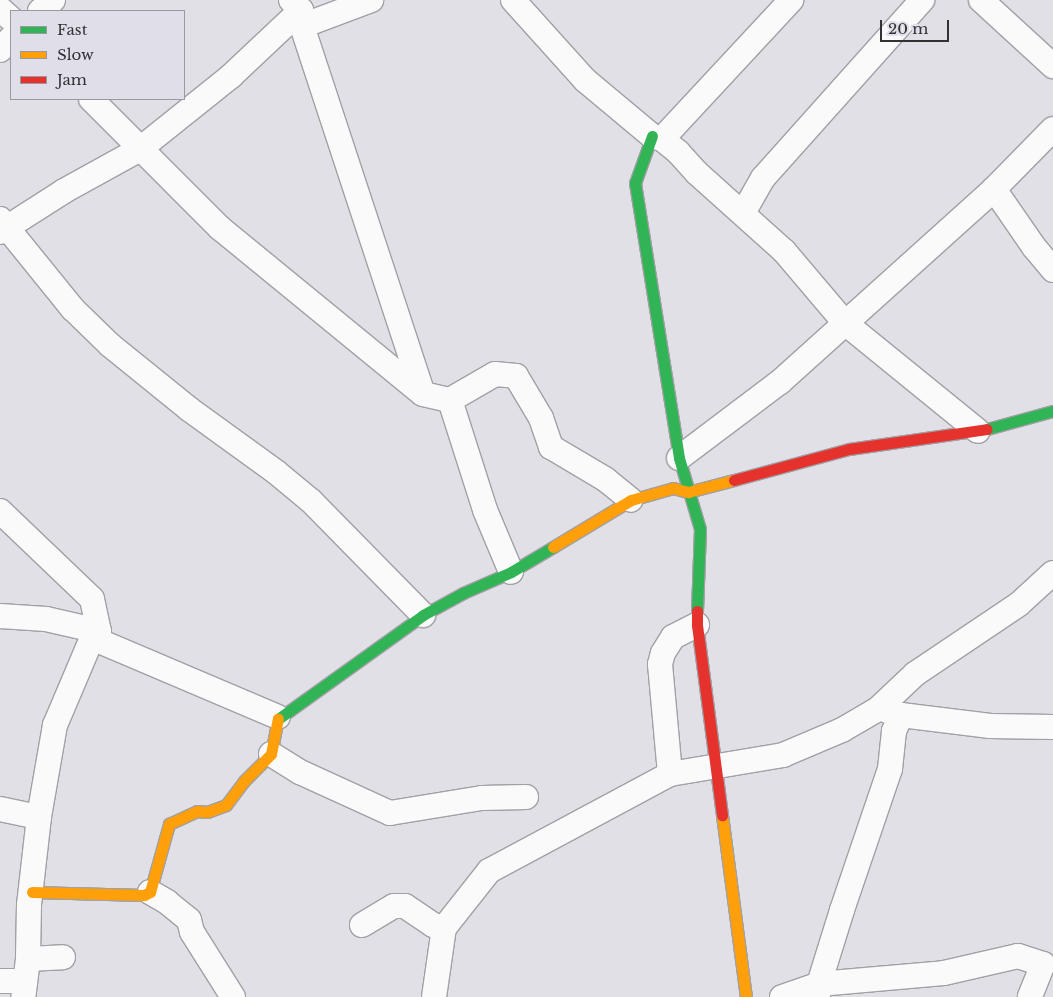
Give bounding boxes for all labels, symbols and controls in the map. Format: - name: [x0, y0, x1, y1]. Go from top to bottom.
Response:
- legend: [10, 10, 185, 100]
- scale bar: [883, 10, 952, 42]
- text: 20 m: [888, 19, 928, 38]
- text: Fast: [57, 20, 87, 39]
- text: Slow: [57, 45, 94, 64]
- text: Jam: [57, 70, 87, 89]

